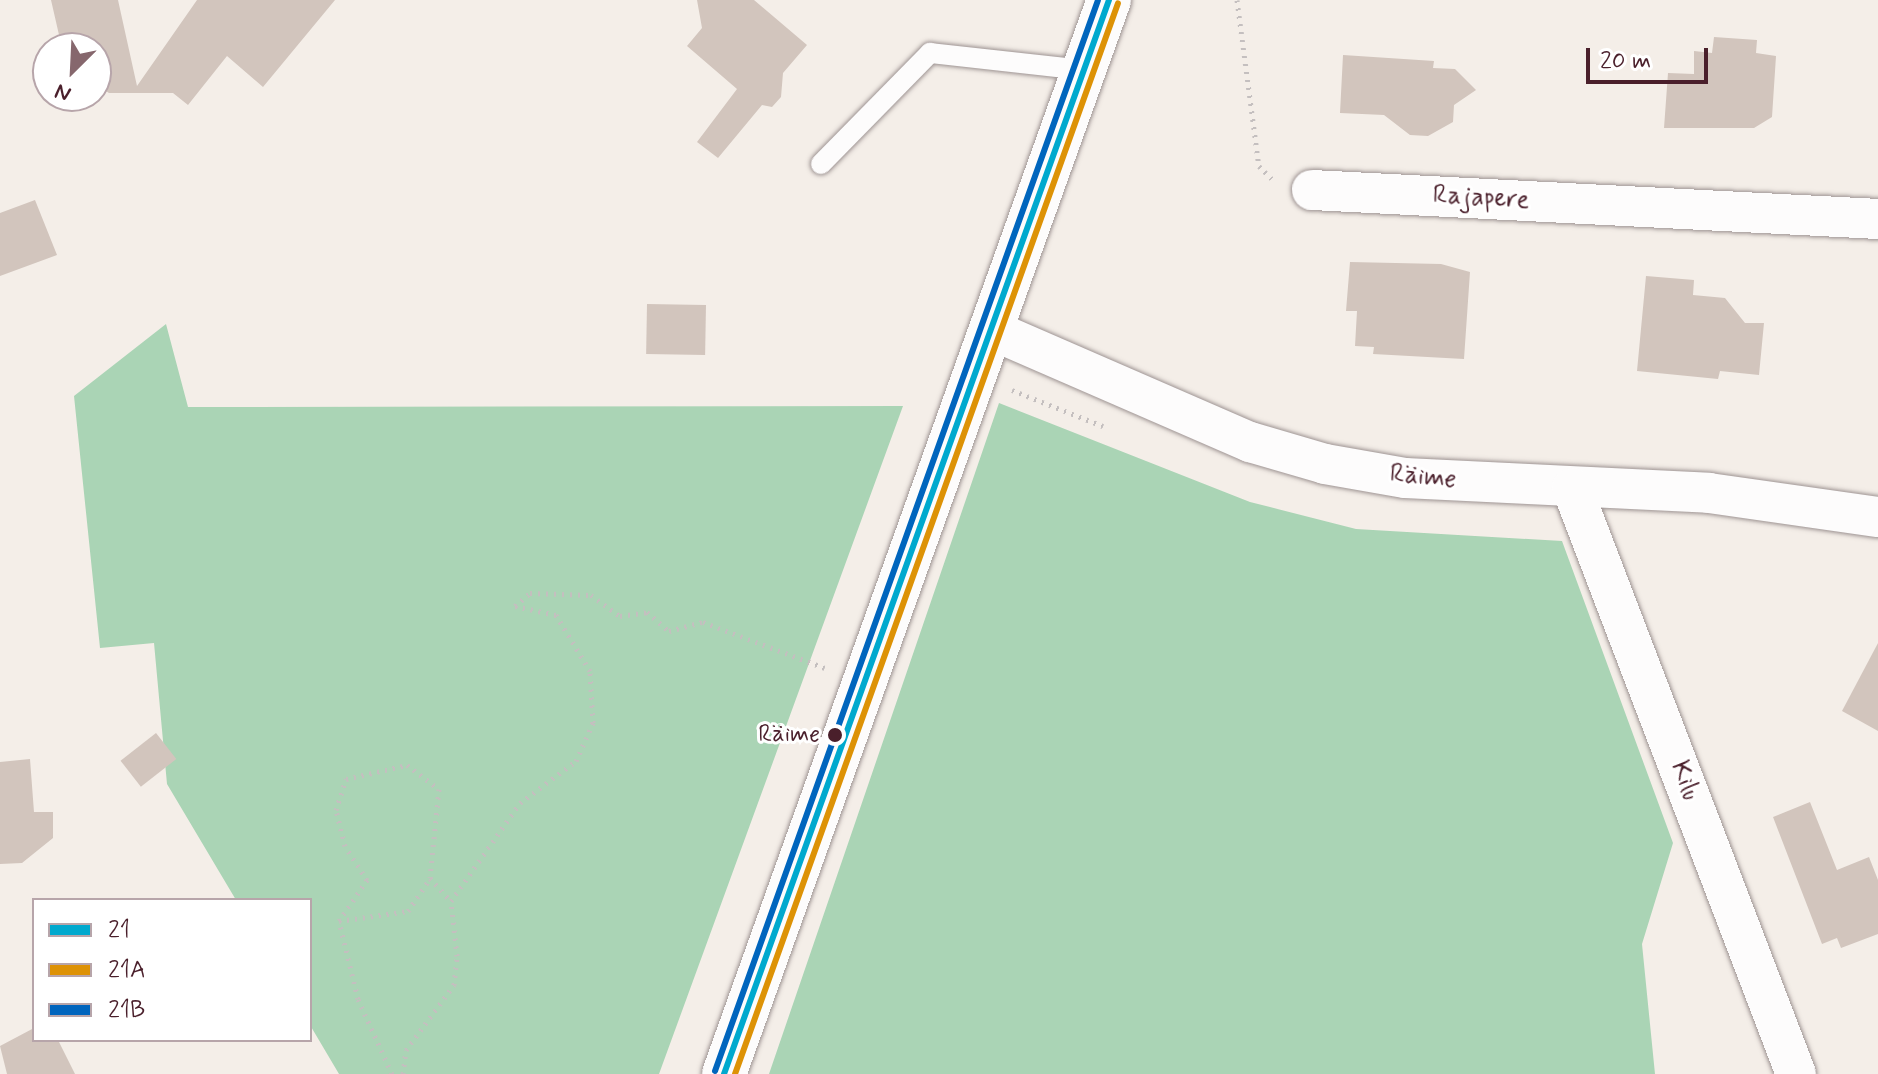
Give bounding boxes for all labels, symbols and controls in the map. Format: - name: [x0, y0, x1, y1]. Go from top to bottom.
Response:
- north arrow: [32, 32, 112, 112]
- scale bar: [1590, 32, 1712, 82]
- text: 20 m: [1600, 46, 1651, 77]
- text: N: [51, 76, 75, 108]
- street label: Rajapere: [1432, 181, 1530, 217]
- street label: Räime: [1388, 460, 1458, 496]
- place label: Räime: [758, 721, 820, 749]
- marker: Räime: [827, 727, 843, 743]
- street label: Kilu: [1662, 757, 1706, 805]
- legend: [32, 898, 312, 1042]
- text: 21: [108, 915, 130, 946]
- text: 21A: [108, 955, 146, 986]
- text: 21B: [108, 995, 145, 1026]

